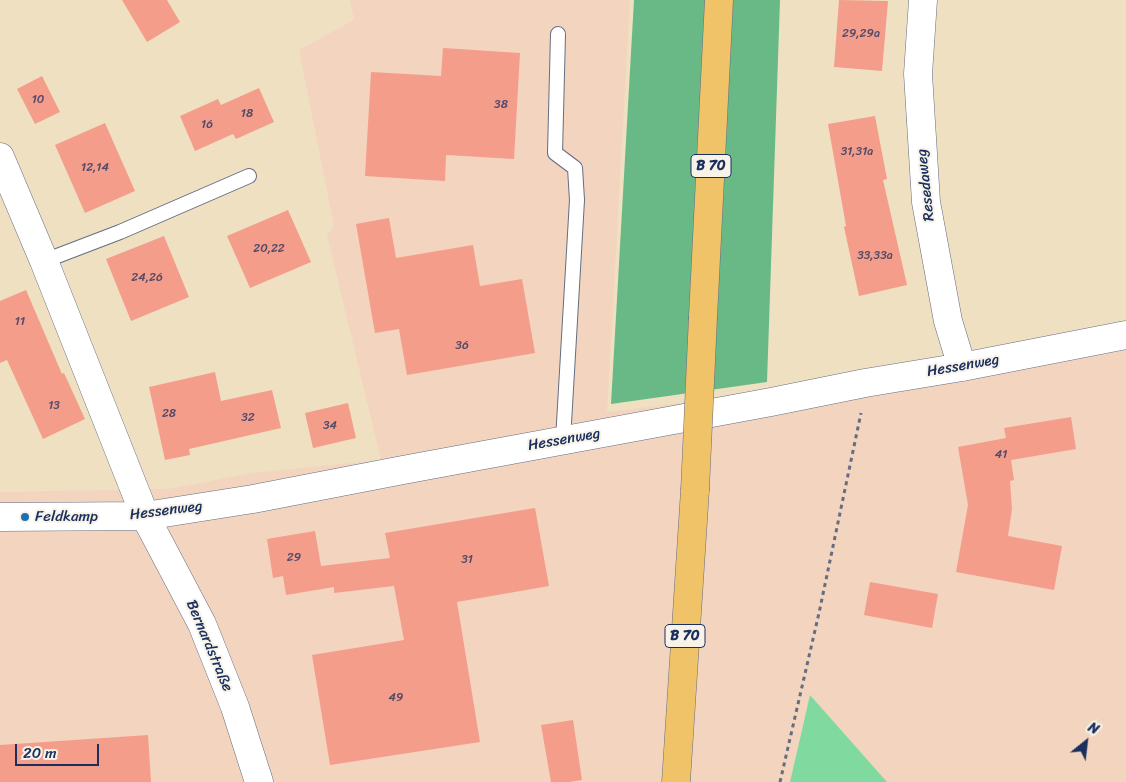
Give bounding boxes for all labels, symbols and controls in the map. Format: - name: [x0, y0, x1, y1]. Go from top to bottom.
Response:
- house number: 29,29a: [842, 27, 880, 41]
- house number: 10: [32, 93, 44, 107]
- house number: 38: [494, 98, 508, 112]
- house number: 18: [241, 107, 253, 121]
- house number: 16: [201, 118, 213, 132]
- house number: 31,31a: [841, 145, 873, 159]
- street label: Resedaweg: [913, 148, 939, 222]
- road number: B 70: [691, 154, 731, 178]
- house number: 12,14: [81, 161, 109, 175]
- house number: 20,22: [253, 242, 285, 256]
- house number: 33,33a: [857, 249, 893, 263]
- house number: 24,26: [131, 271, 163, 285]
- house number: 11: [15, 315, 25, 329]
- house number: 36: [455, 339, 469, 353]
- street label: Hessenweg: [925, 351, 1001, 381]
- house number: 13: [48, 399, 60, 413]
- house number: 28: [162, 407, 176, 421]
- house number: 32: [241, 411, 255, 425]
- house number: 34: [323, 419, 337, 433]
- street label: Hessenweg: [526, 425, 602, 455]
- house number: 41: [995, 448, 1007, 462]
- street label: Hessenweg: [129, 498, 203, 524]
- place label: Feldkamp: [35, 508, 98, 526]
- marker: Feldkamp: [19, 511, 31, 523]
- house number: 29: [287, 551, 301, 565]
- house number: 31: [461, 553, 473, 567]
- street label: Bernardstraße: [182, 598, 236, 694]
- road number: B 70: [665, 624, 705, 648]
- house number: 49: [389, 691, 403, 705]
- text: N: [1083, 715, 1104, 742]
- north arrow: [1061, 717, 1111, 767]
- scale bar: [18, 734, 101, 766]
- text: 20 m: [23, 740, 57, 766]

